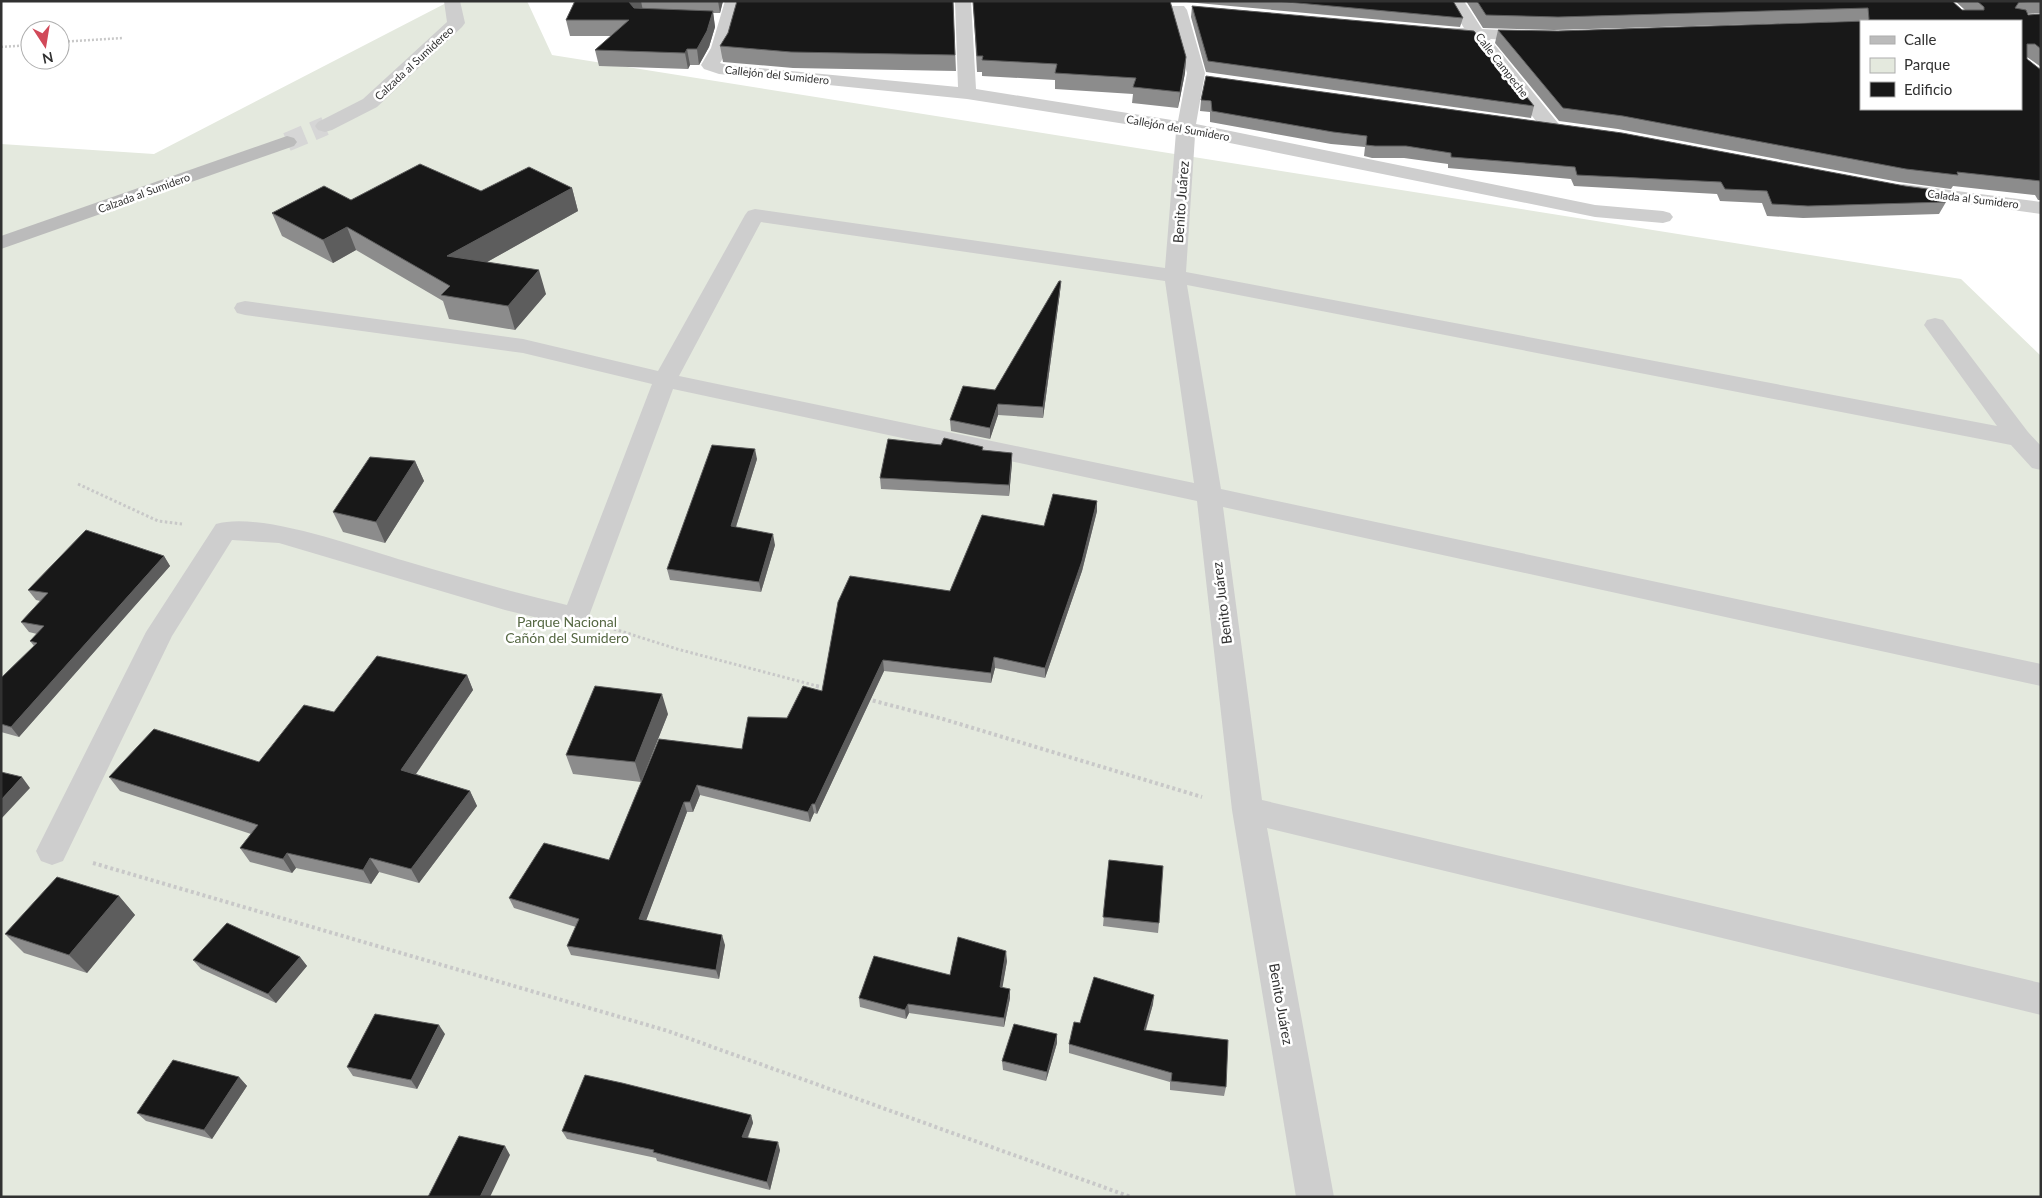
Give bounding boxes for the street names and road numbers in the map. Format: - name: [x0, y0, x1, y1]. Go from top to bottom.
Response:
- street label: Calzada al Sumidereo: [372, 23, 456, 102]
- street label: Calle Campeche: [1473, 30, 1532, 99]
- street label: Callejón del Sumidero: [724, 63, 830, 86]
- street label: Callejón del Sumidero: [1125, 112, 1231, 143]
- street label: Benito Juárez: [1169, 160, 1192, 244]
- street label: Calzada al Sumidero: [96, 170, 192, 215]
- street label: Calada al Sumidero: [1927, 186, 2019, 211]
- street label: Benito Juárez: [1208, 561, 1235, 645]
- street label: Benito Juárez: [1266, 962, 1297, 1046]

